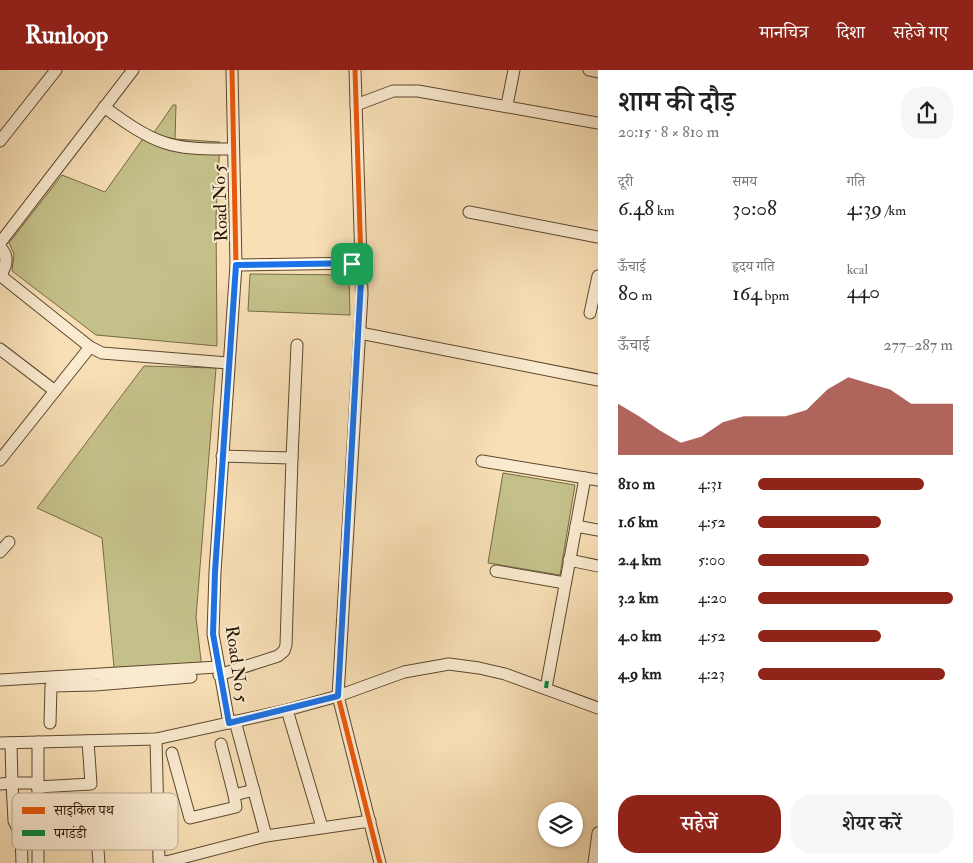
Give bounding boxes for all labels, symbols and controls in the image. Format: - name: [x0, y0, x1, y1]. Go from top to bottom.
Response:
- text: Runloop: [25, 20, 108, 51]
- text: मानचित्र: [760, 21, 808, 44]
- text: दिशा: [836, 21, 865, 44]
- text: सहेजे गए: [893, 21, 948, 44]
- text: शाम की दौड़: [618, 85, 735, 120]
- button: share: [901, 87, 953, 139]
- text: 20:15 · 8 × 810 m: [618, 122, 719, 142]
- street label: Road No 5: [208, 164, 233, 242]
- text: दूरी: [618, 173, 633, 190]
- text: समय: [732, 173, 757, 190]
- text: गति: [847, 173, 865, 190]
- text: 6.48: [618, 195, 654, 222]
- text: 30:08: [732, 195, 777, 222]
- text: 4:39: [847, 195, 882, 222]
- text: km: [654, 202, 675, 219]
- text: /km: [882, 202, 906, 219]
- pin: [331, 243, 373, 285]
- icon: arrive: [338, 250, 366, 278]
- text: ऊँचाई: [618, 258, 646, 275]
- text: हृदय गति: [732, 258, 775, 275]
- text: kcal: [847, 261, 868, 278]
- text: 440: [847, 278, 880, 305]
- text: 80: [618, 280, 639, 307]
- text: 164: [732, 280, 762, 307]
- text: m: [639, 287, 652, 304]
- text: bpm: [762, 287, 789, 304]
- text: ऊँचाई: [618, 335, 650, 355]
- text: 277–287 m: [883, 335, 953, 355]
- text: 810 m: [618, 474, 655, 494]
- text: 4:31: [698, 474, 722, 494]
- text: 1.6 km: [618, 512, 658, 532]
- text: 4:52: [698, 512, 726, 532]
- text: 2.4 km: [618, 550, 661, 570]
- text: 5:00: [698, 550, 725, 570]
- text: 3.2 km: [618, 588, 659, 608]
- text: 4:20: [698, 588, 727, 608]
- street label: Road No 5: [220, 624, 253, 704]
- text: 4.0 km: [618, 626, 662, 646]
- text: 4:52: [698, 626, 726, 646]
- text: 4.9 km: [618, 664, 662, 684]
- text: 4:23: [698, 664, 725, 684]
- legend: [12, 793, 178, 850]
- button: सहेजें: [618, 795, 781, 853]
- button: शेयर करें: [791, 795, 953, 853]
- text: साइकिल पथ: [53, 802, 115, 819]
- map controls: [538, 802, 583, 847]
- button: layers: [538, 802, 583, 847]
- text: पगडंडी: [53, 825, 87, 842]

